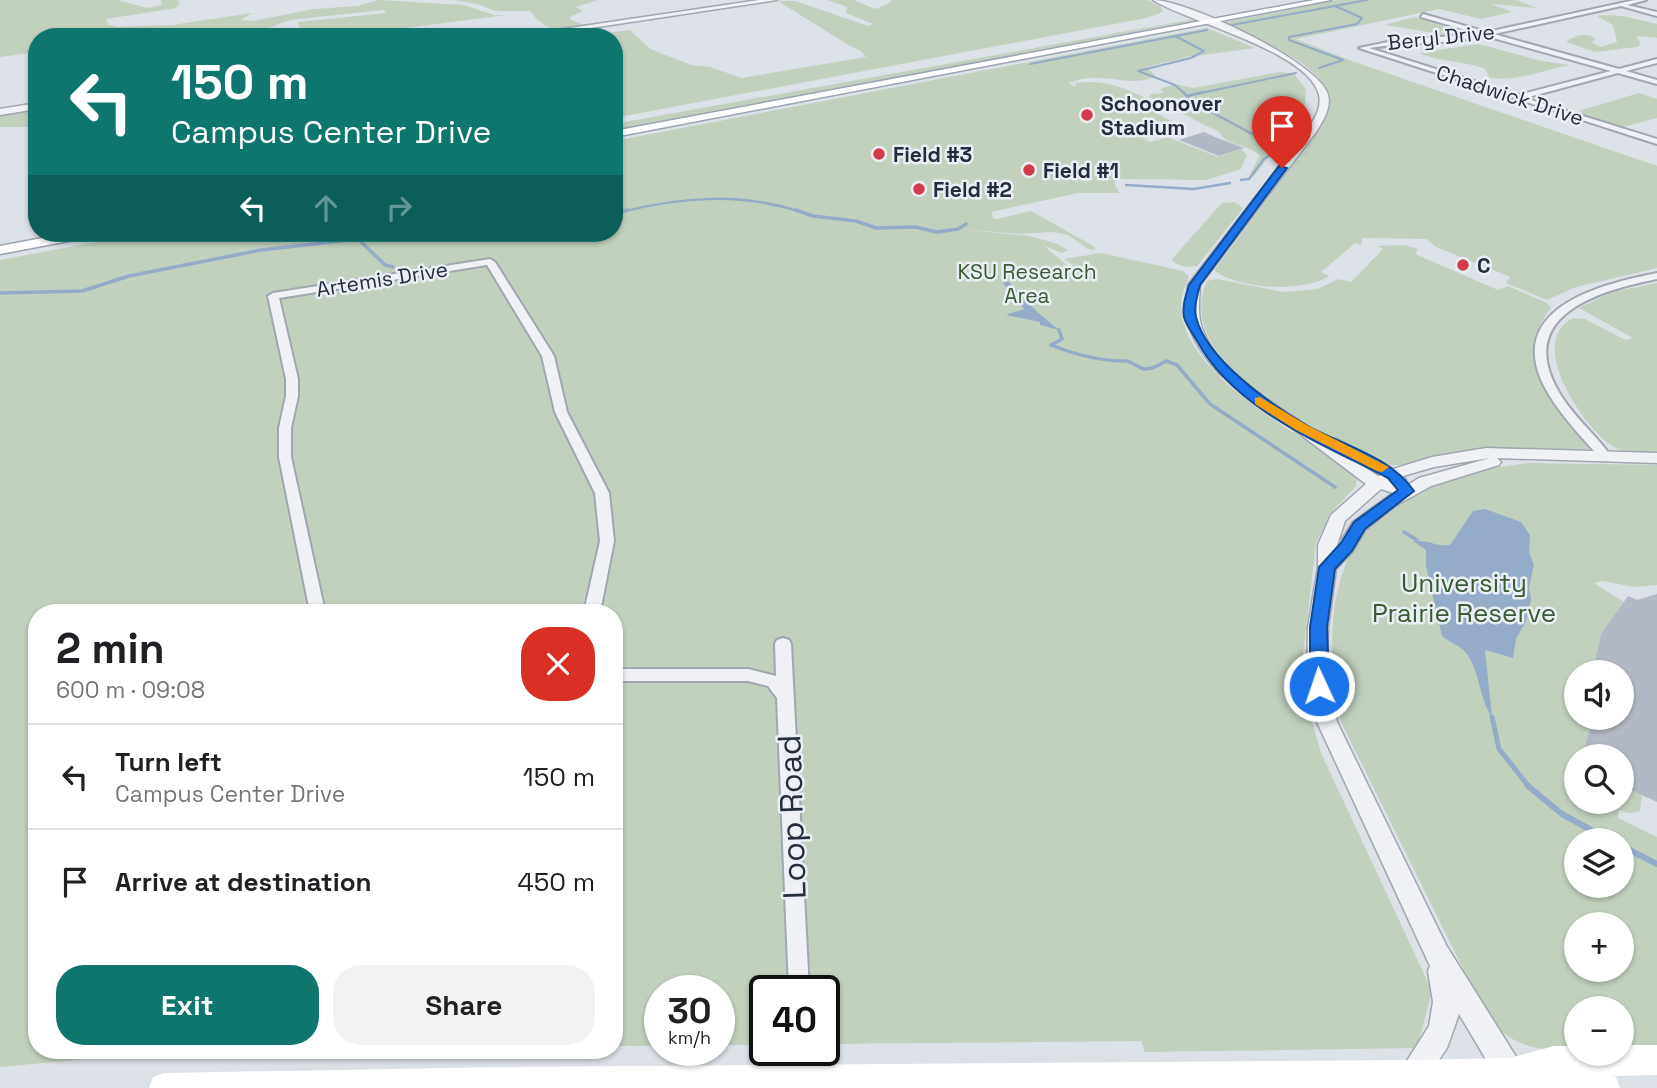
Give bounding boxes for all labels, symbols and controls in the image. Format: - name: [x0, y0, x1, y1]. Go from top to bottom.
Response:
- street label: Beryl Drive: [1386, 18, 1496, 56]
- text: 150 m: [171, 51, 309, 113]
- icon: left: [56, 56, 147, 147]
- street label: Chadwick Drive: [1433, 58, 1587, 132]
- place label: Schoonover Stadium: [1101, 90, 1222, 141]
- pin: [1252, 96, 1312, 168]
- marker: Schoonover Stadium: [1079, 107, 1095, 123]
- icon: arrive: [1263, 107, 1301, 145]
- text: Campus Center Drive: [171, 112, 491, 152]
- place label: Field #3: [893, 141, 972, 168]
- marker: Field #3: [871, 146, 887, 162]
- place label: Field #1: [1043, 157, 1119, 184]
- marker: Field #1: [1021, 162, 1037, 178]
- place label: Field #2: [933, 176, 1012, 203]
- marker: Field #2: [911, 181, 927, 197]
- icon: left: [234, 189, 272, 227]
- icon: ahead: [307, 189, 345, 227]
- icon: right: [380, 189, 418, 227]
- place label: C: [1477, 252, 1491, 279]
- street label: Artemis Drive: [314, 255, 450, 303]
- marker: C: [1455, 257, 1471, 273]
- park label: KSU Research Area: [957, 258, 1097, 309]
- park label: University Prairie Reserve: [1372, 566, 1556, 630]
- text: 2 min: [56, 622, 165, 675]
- button: close: [521, 627, 595, 701]
- position arrow: [1282, 649, 1356, 723]
- map controls: [1564, 660, 1634, 1066]
- button: sound: [1564, 660, 1634, 730]
- text: 600 m · 09:08: [56, 675, 205, 705]
- street label: Loop Road: [769, 734, 815, 900]
- button: search: [1564, 744, 1634, 814]
- text: Turn left: [115, 745, 222, 779]
- icon: left: [56, 758, 94, 796]
- text: 150 m: [523, 760, 595, 794]
- text: Campus Center Drive: [115, 779, 345, 809]
- button: layers: [1564, 828, 1634, 898]
- icon: arrive: [56, 863, 94, 901]
- text: Arrive at destination: [115, 865, 372, 899]
- text: 450 m: [517, 865, 595, 899]
- button: +: [1564, 912, 1634, 982]
- button: Exit: [56, 965, 319, 1045]
- button: Share: [333, 965, 595, 1045]
- speed limit sign: 40: [749, 975, 840, 1066]
- text: 30: [668, 989, 711, 1033]
- button: −: [1564, 996, 1634, 1066]
- text: km/h: [668, 1026, 711, 1049]

